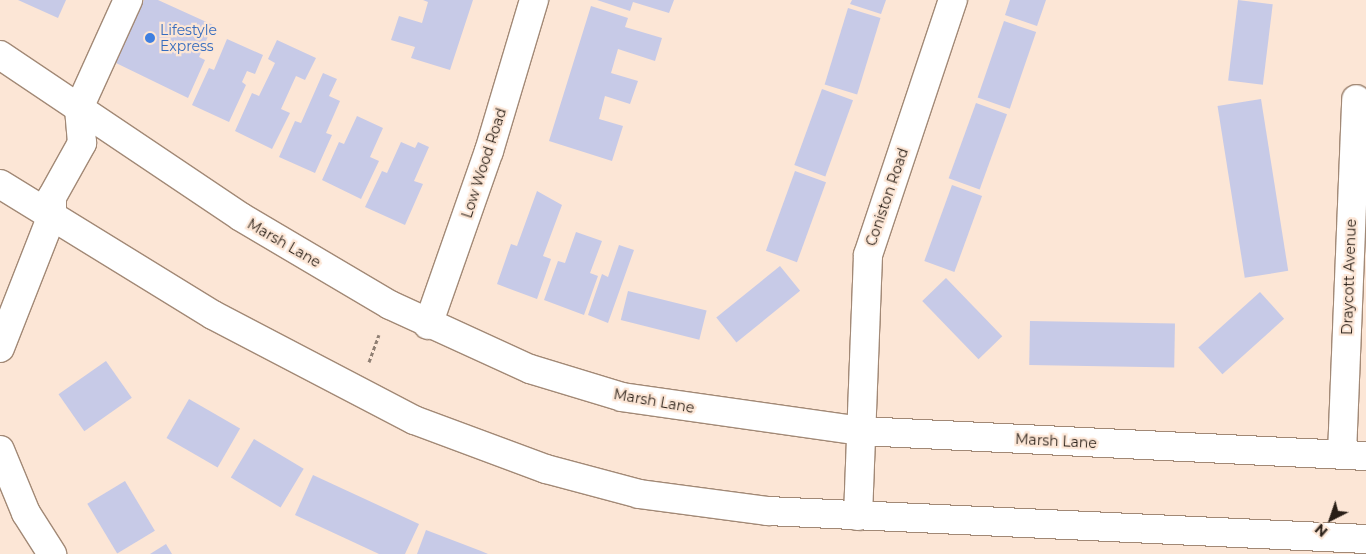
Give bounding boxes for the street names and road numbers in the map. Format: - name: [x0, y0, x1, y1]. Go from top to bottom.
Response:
- street label: Low Wood Road: [458, 106, 510, 220]
- street label: Coniston Road: [862, 146, 912, 248]
- street label: Marsh Lane: [244, 215, 324, 271]
- street label: Draycott Avenue: [1339, 219, 1359, 335]
- street label: Marsh Lane: [612, 386, 696, 416]
- street label: Marsh Lane: [1015, 430, 1097, 452]

